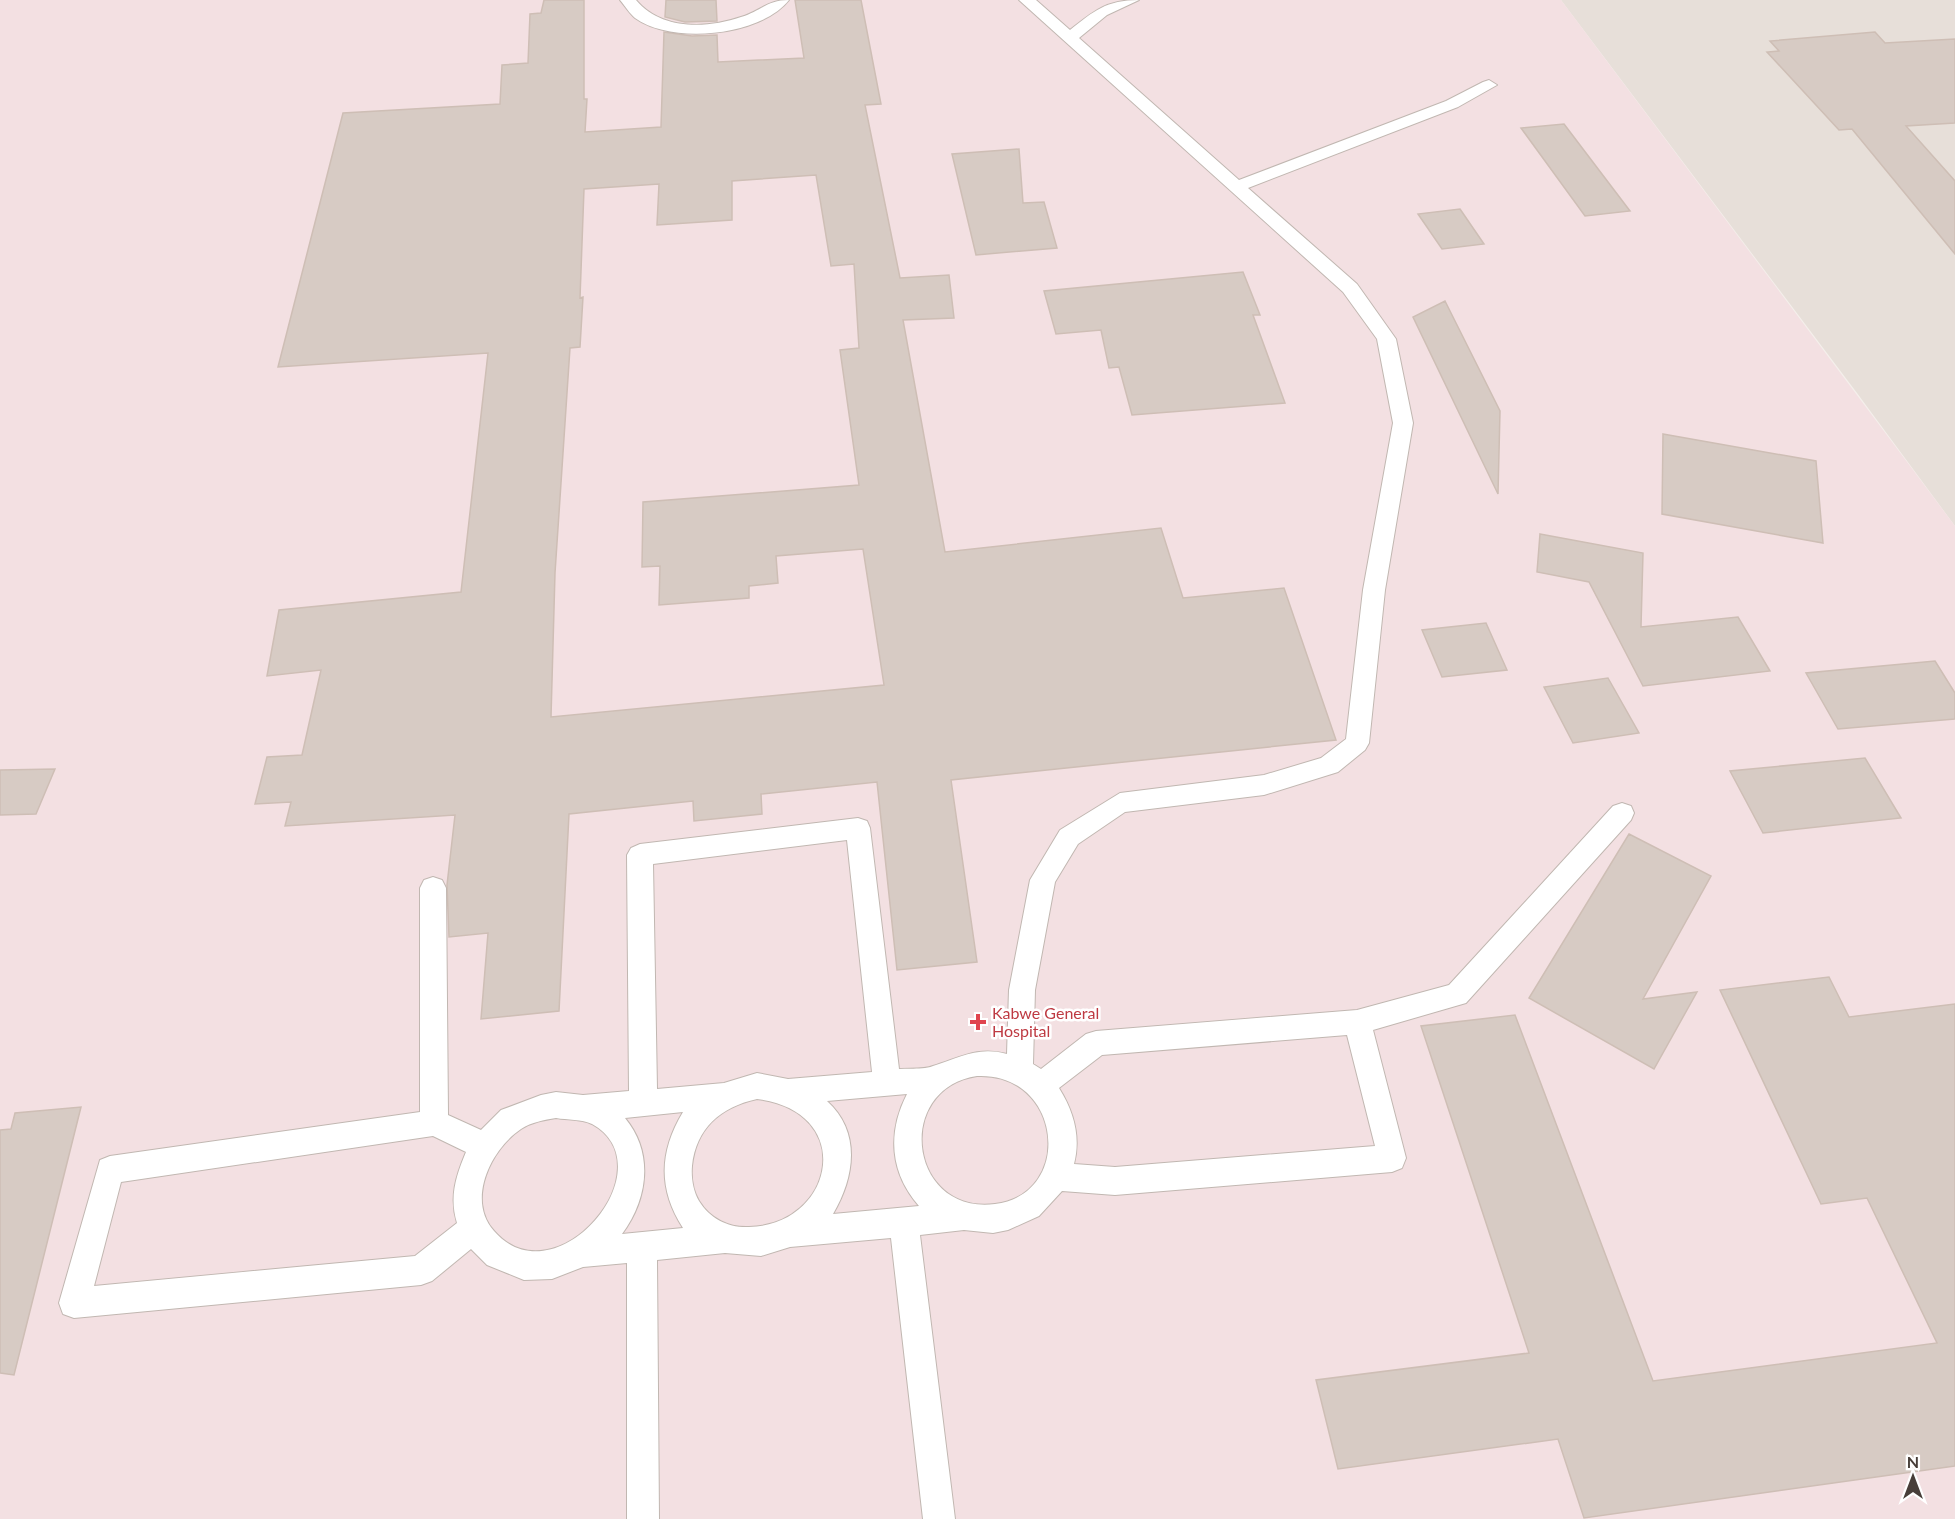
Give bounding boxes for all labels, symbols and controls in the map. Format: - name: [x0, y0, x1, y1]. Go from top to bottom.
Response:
- place label: Kabwe General Hospital: [992, 1003, 1099, 1040]
- marker: Kabwe General Hospital: [969, 1013, 987, 1031]
- north arrow: [1883, 1447, 1943, 1507]
- text: N: [1907, 1452, 1919, 1471]

